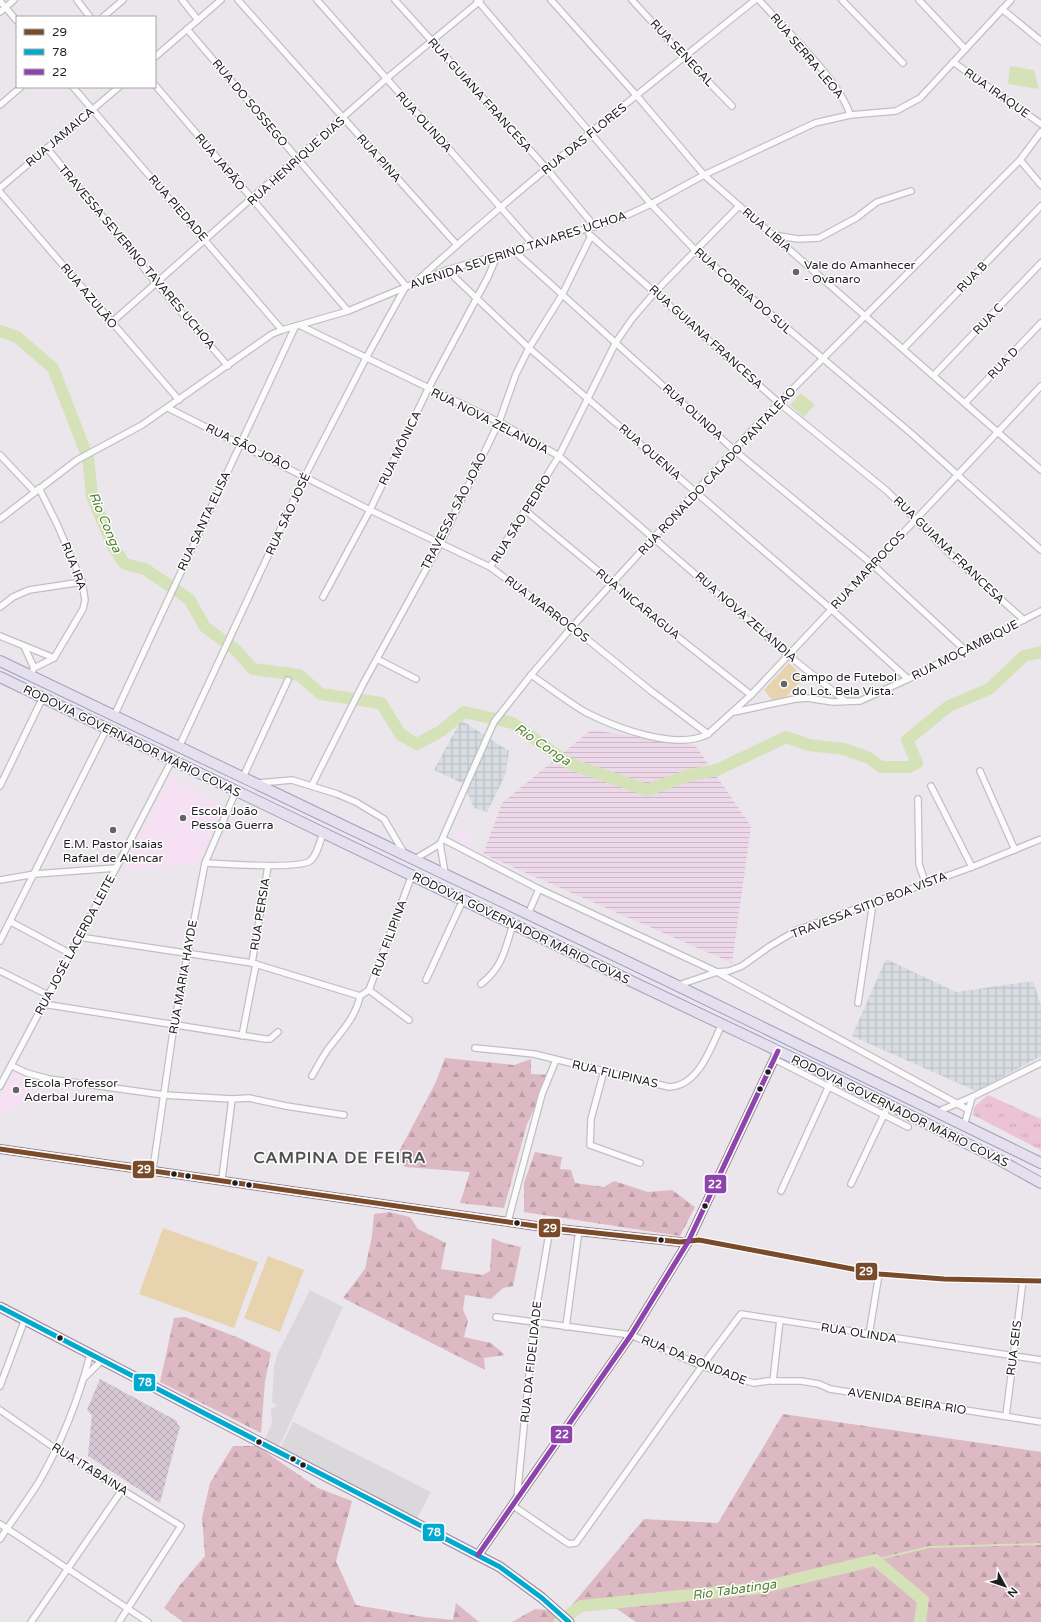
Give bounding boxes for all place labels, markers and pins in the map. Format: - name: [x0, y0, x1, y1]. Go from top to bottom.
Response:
- place label: Vale do Amanhecer - Ovanaro: [804, 258, 915, 286]
- marker: Vale do Amanhecer - Ovanaro: [791, 267, 801, 277]
- place label: Campo de Futebol do Lot. Bela Vista.: [792, 670, 897, 698]
- marker: Campo de Futebol do Lot. Bela Vista.: [779, 679, 789, 689]
- place label: Escola João Pessoa Guerra: [191, 804, 274, 832]
- marker: Escola João Pessoa Guerra: [178, 813, 188, 823]
- marker: E.M. Pastor Isaias Rafael de Alencar: [108, 825, 118, 835]
- place label: E.M. Pastor Isaias Rafael de Alencar: [63, 837, 164, 865]
- unlabelled marker: [763, 1067, 773, 1077]
- place label: Escola Professor Aderbal Jurema: [24, 1076, 118, 1104]
- unlabelled marker: [755, 1084, 765, 1094]
- marker: Escola Professor Aderbal Jurema: [11, 1085, 21, 1095]
- unlabelled marker: [169, 1169, 179, 1179]
- unlabelled marker: [183, 1171, 193, 1181]
- unlabelled marker: [230, 1178, 240, 1188]
- unlabelled marker: [244, 1180, 254, 1190]
- unlabelled marker: [700, 1201, 710, 1211]
- unlabelled marker: [512, 1218, 522, 1228]
- unlabelled marker: [656, 1235, 666, 1245]
- unlabelled marker: [55, 1333, 65, 1343]
- unlabelled marker: [254, 1437, 264, 1447]
- unlabelled marker: [288, 1454, 298, 1464]
- unlabelled marker: [298, 1460, 308, 1470]

